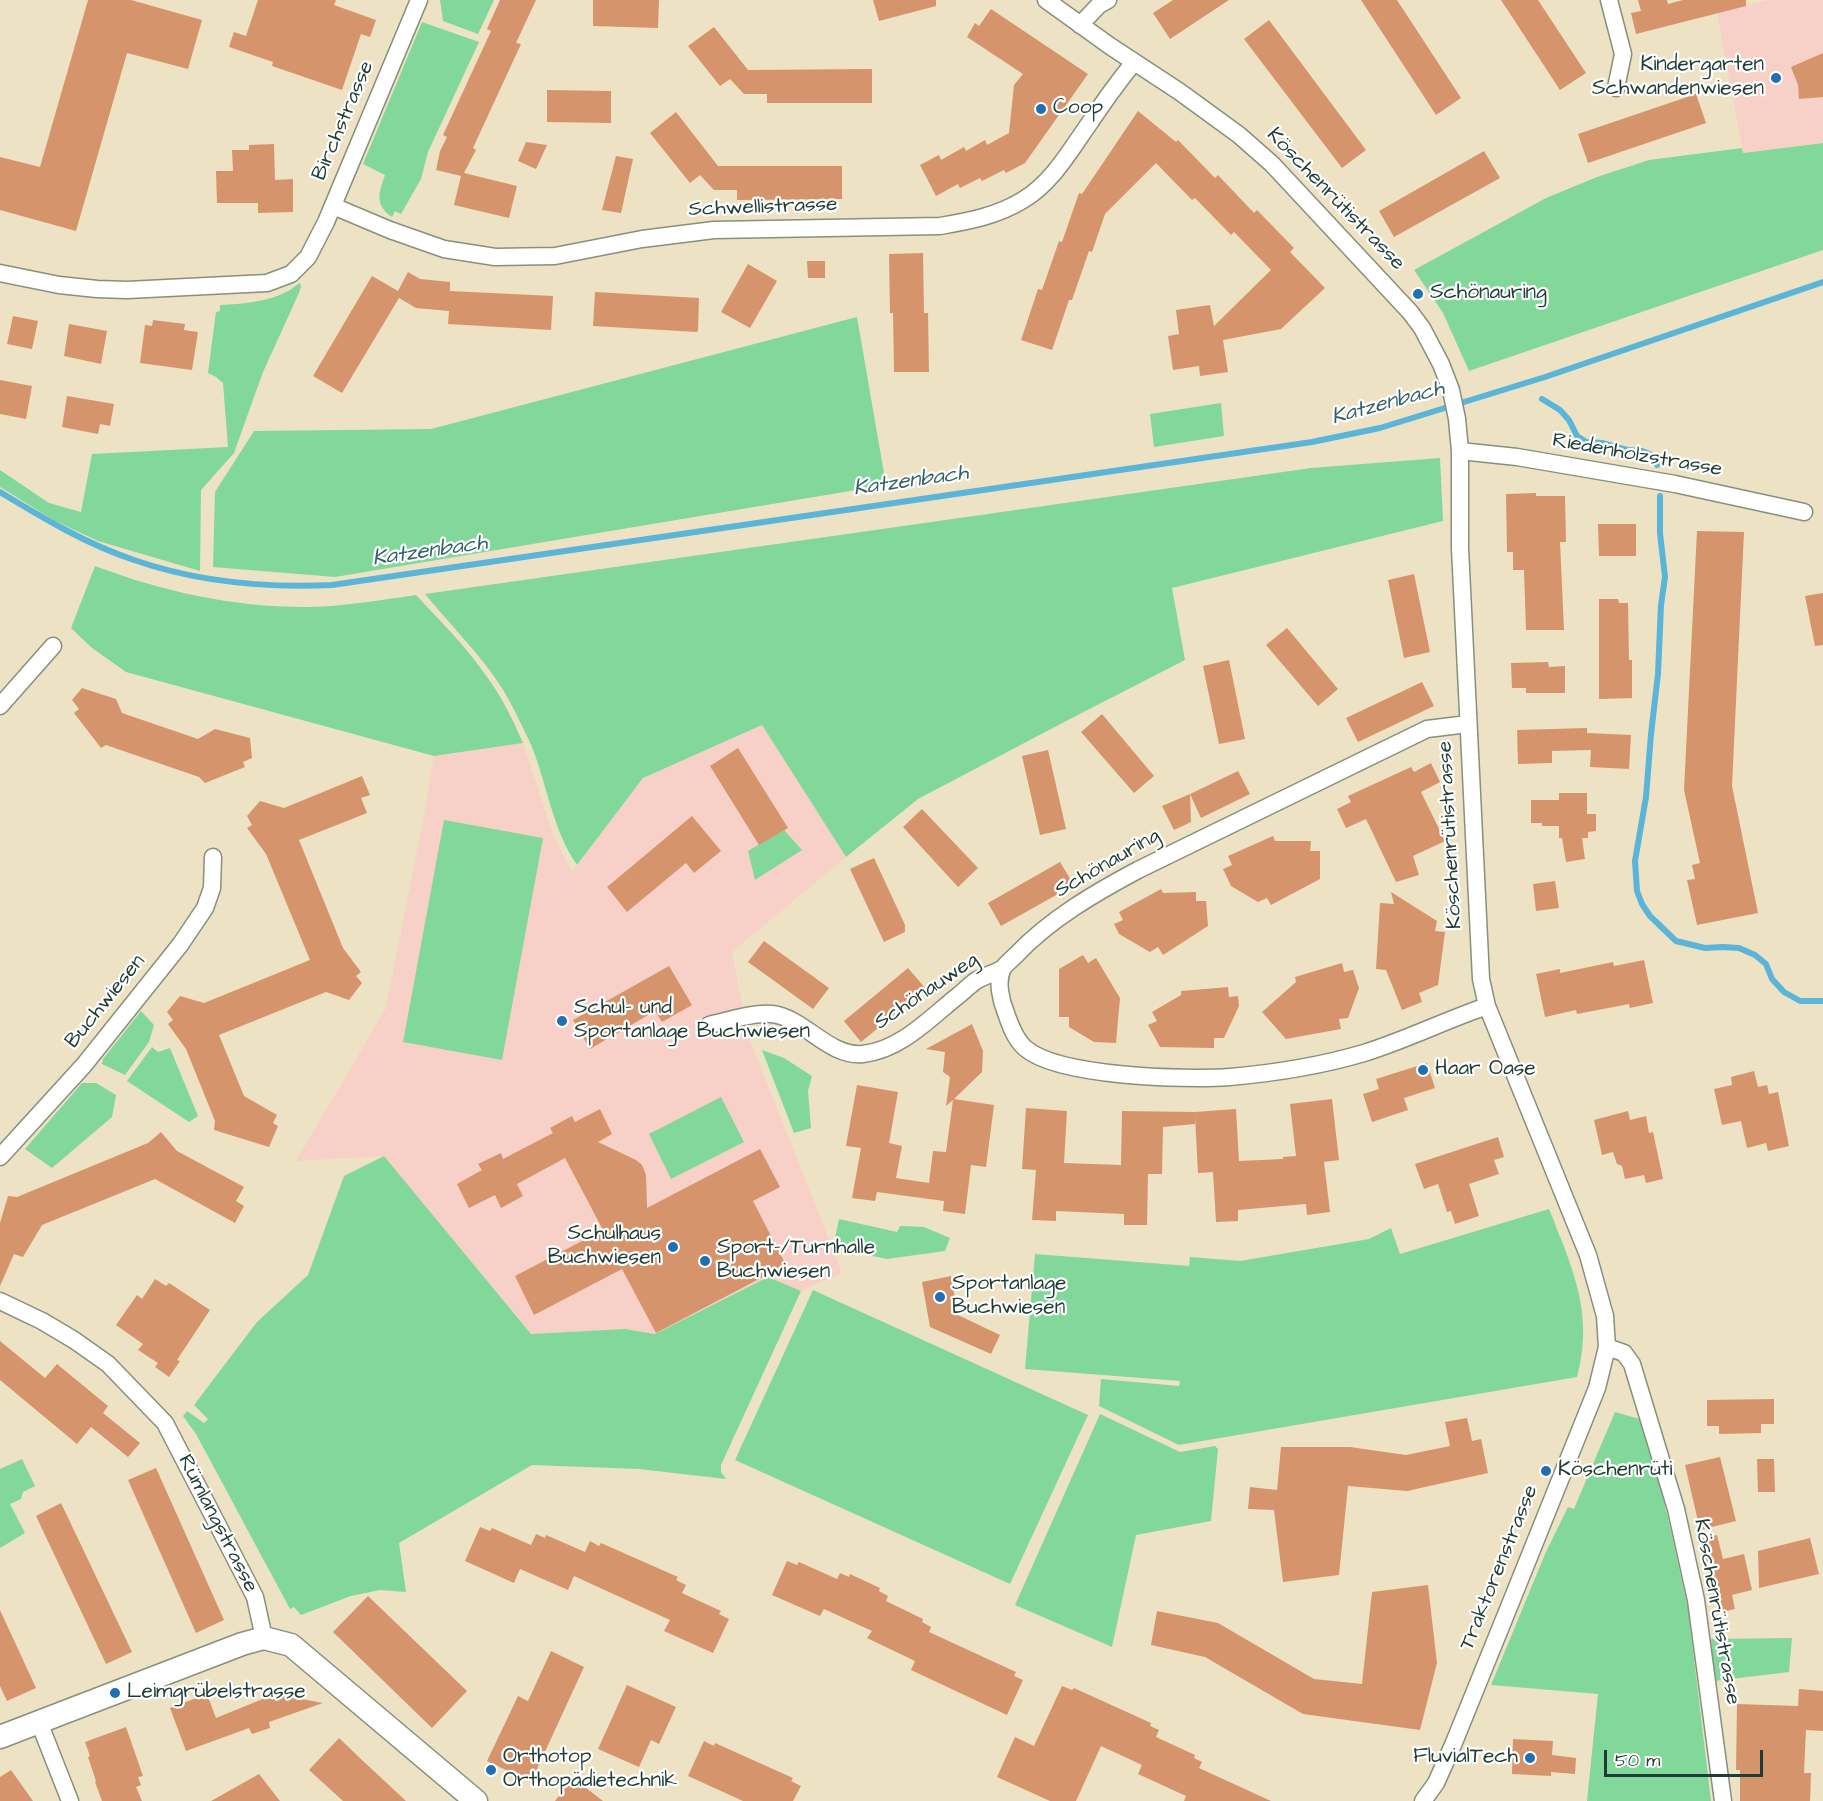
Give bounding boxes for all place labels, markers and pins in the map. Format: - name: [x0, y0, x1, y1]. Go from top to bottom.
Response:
- place label: Kindergarten Schwandenwiesen: [1592, 53, 1764, 103]
- marker: Kindergarten Schwandenwiesen: [1769, 71, 1783, 85]
- place label: Coop: [1053, 96, 1103, 122]
- marker: Coop: [1034, 102, 1048, 116]
- place label: Schönauring: [1430, 281, 1547, 307]
- marker: Schönauring: [1411, 287, 1425, 301]
- place label: Schul- und Sportanlage Buchwiesen: [574, 996, 810, 1046]
- marker: Schul- und Sportanlage Buchwiesen: [555, 1014, 569, 1028]
- place label: Haar Oase: [1435, 1057, 1536, 1083]
- marker: Haar Oase: [1416, 1063, 1430, 1077]
- place label: Schulhaus Buchwiesen: [548, 1222, 661, 1272]
- place label: Sport-/Turnhalle Buchwiesen: [717, 1236, 875, 1286]
- marker: Schulhaus Buchwiesen: [666, 1240, 680, 1254]
- marker: Sport-/Turnhalle Buchwiesen: [698, 1254, 712, 1268]
- place label: Sportanlage Buchwiesen: [952, 1272, 1066, 1322]
- marker: Sportanlage Buchwiesen: [933, 1290, 947, 1304]
- place label: Köschenrüti: [1558, 1458, 1673, 1484]
- marker: Köschenrüti: [1539, 1464, 1553, 1478]
- place label: Leimgrübelstrasse: [127, 1680, 306, 1706]
- marker: Leimgrübelstrasse: [108, 1686, 122, 1700]
- place label: Orthotop Orthopädietechnik: [503, 1745, 677, 1795]
- place label: FluvialTech: [1413, 1745, 1518, 1771]
- marker: FluvialTech: [1523, 1751, 1537, 1765]
- marker: Orthotop Orthopädietechnik: [484, 1763, 498, 1777]

